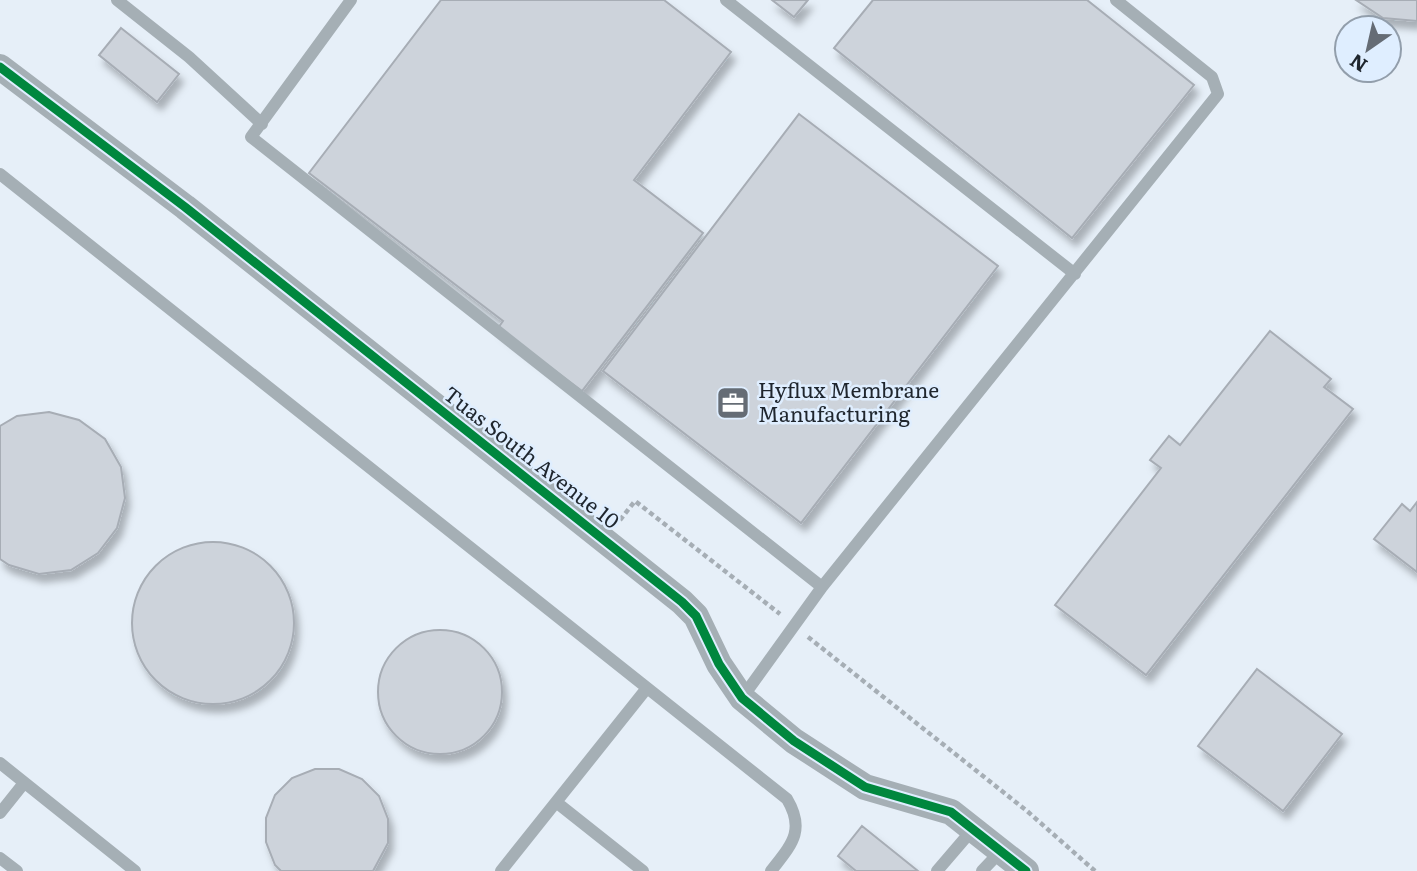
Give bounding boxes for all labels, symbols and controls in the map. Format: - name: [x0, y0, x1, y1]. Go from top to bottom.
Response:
- north arrow: [1333, 14, 1403, 84]
- text: N: [1343, 48, 1372, 80]
- place label: Hyflux Membrane Manufacturing: [758, 373, 939, 428]
- street label: Tuas South Avenue 10: [438, 377, 627, 535]
- office icon: Hyflux Membrane Manufacturing: [714, 384, 752, 422]

